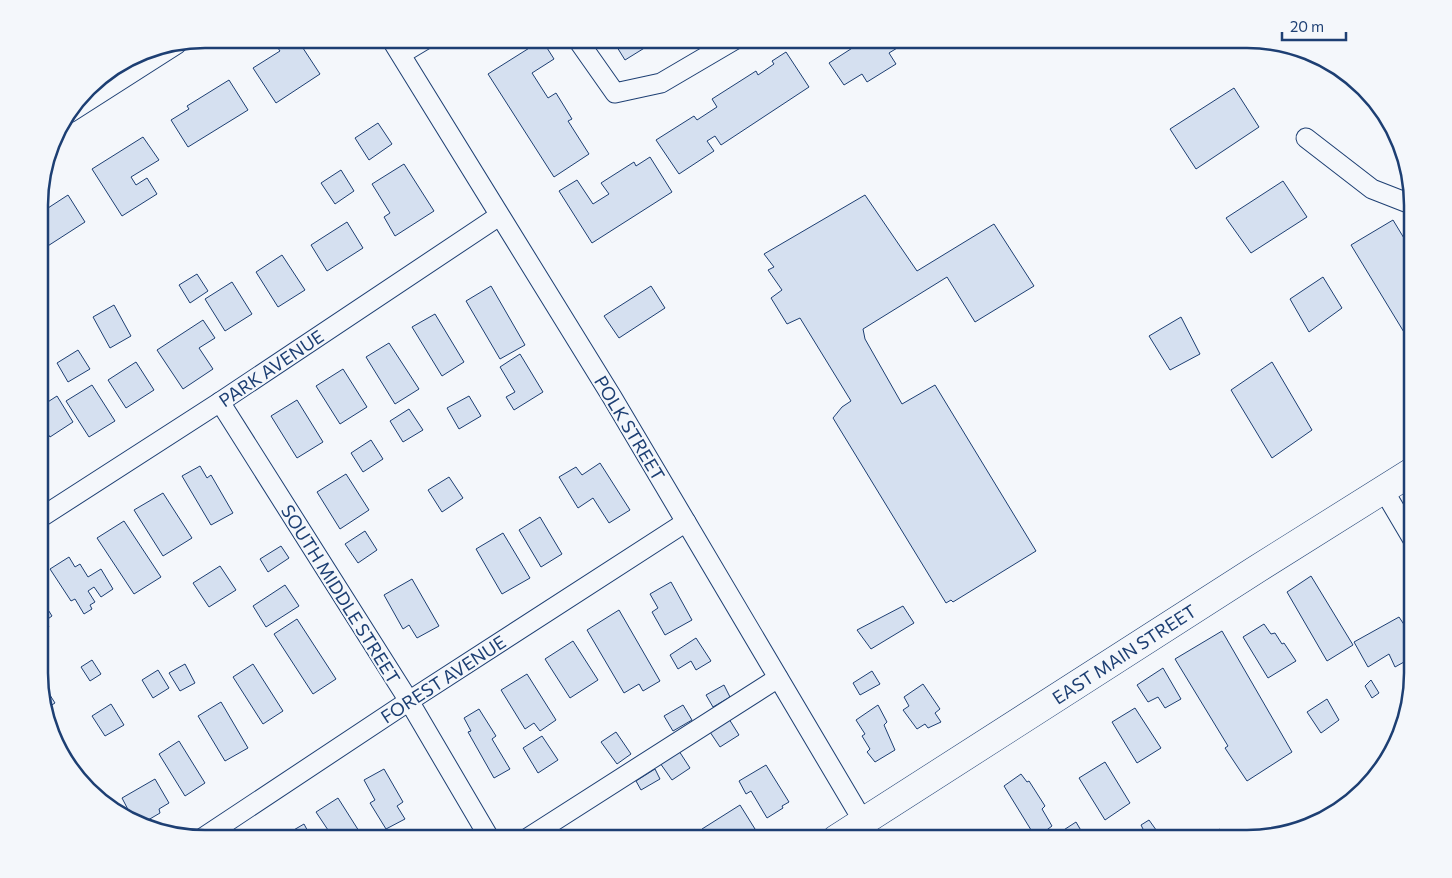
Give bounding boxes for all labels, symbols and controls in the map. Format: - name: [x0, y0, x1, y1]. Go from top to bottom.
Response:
- scale bar: [1282, 10, 1346, 42]
- text: 20 m: [1290, 17, 1324, 35]
- street label: PARK AVENUE: [214, 325, 328, 411]
- street label: POLK STREET: [590, 371, 670, 485]
- street label: SOUTH MIDDLE STREET: [277, 500, 405, 688]
- street label: EAST MAIN STREET: [1048, 599, 1200, 709]
- street label: FOREST AVENUE: [376, 630, 510, 728]

